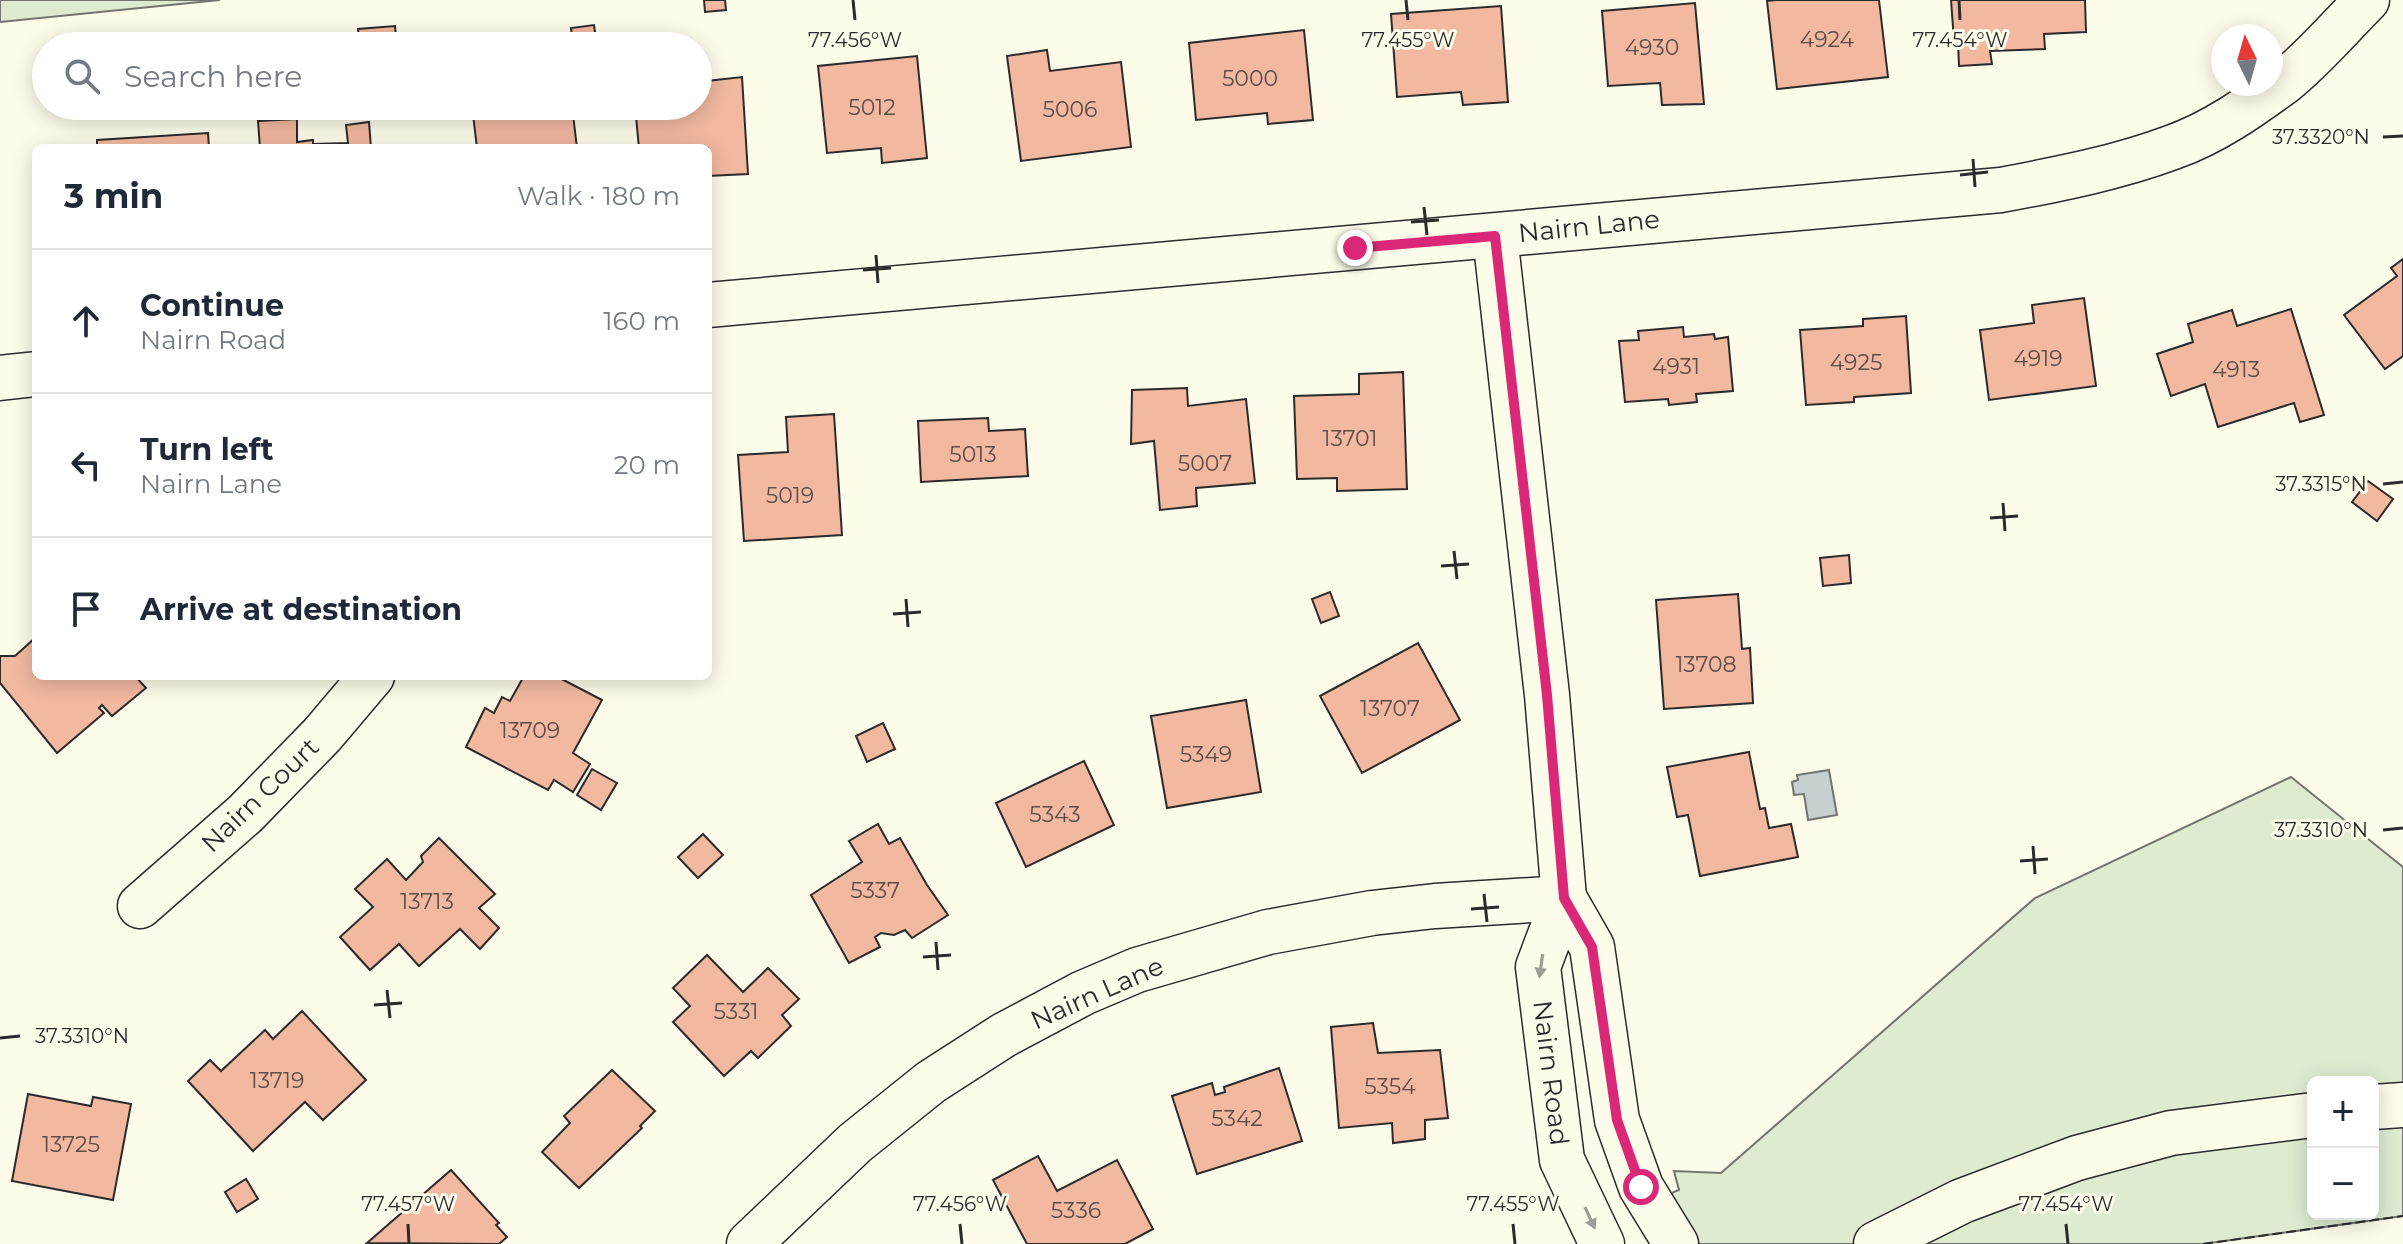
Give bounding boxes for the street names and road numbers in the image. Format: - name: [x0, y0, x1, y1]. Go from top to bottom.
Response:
- street label: Nairn Lane: [1517, 203, 1661, 249]
- street label: Nairn Court: [195, 731, 325, 859]
- street label: Nairn Lane: [1026, 949, 1168, 1037]
- street label: Nairn Road: [1526, 999, 1576, 1147]

